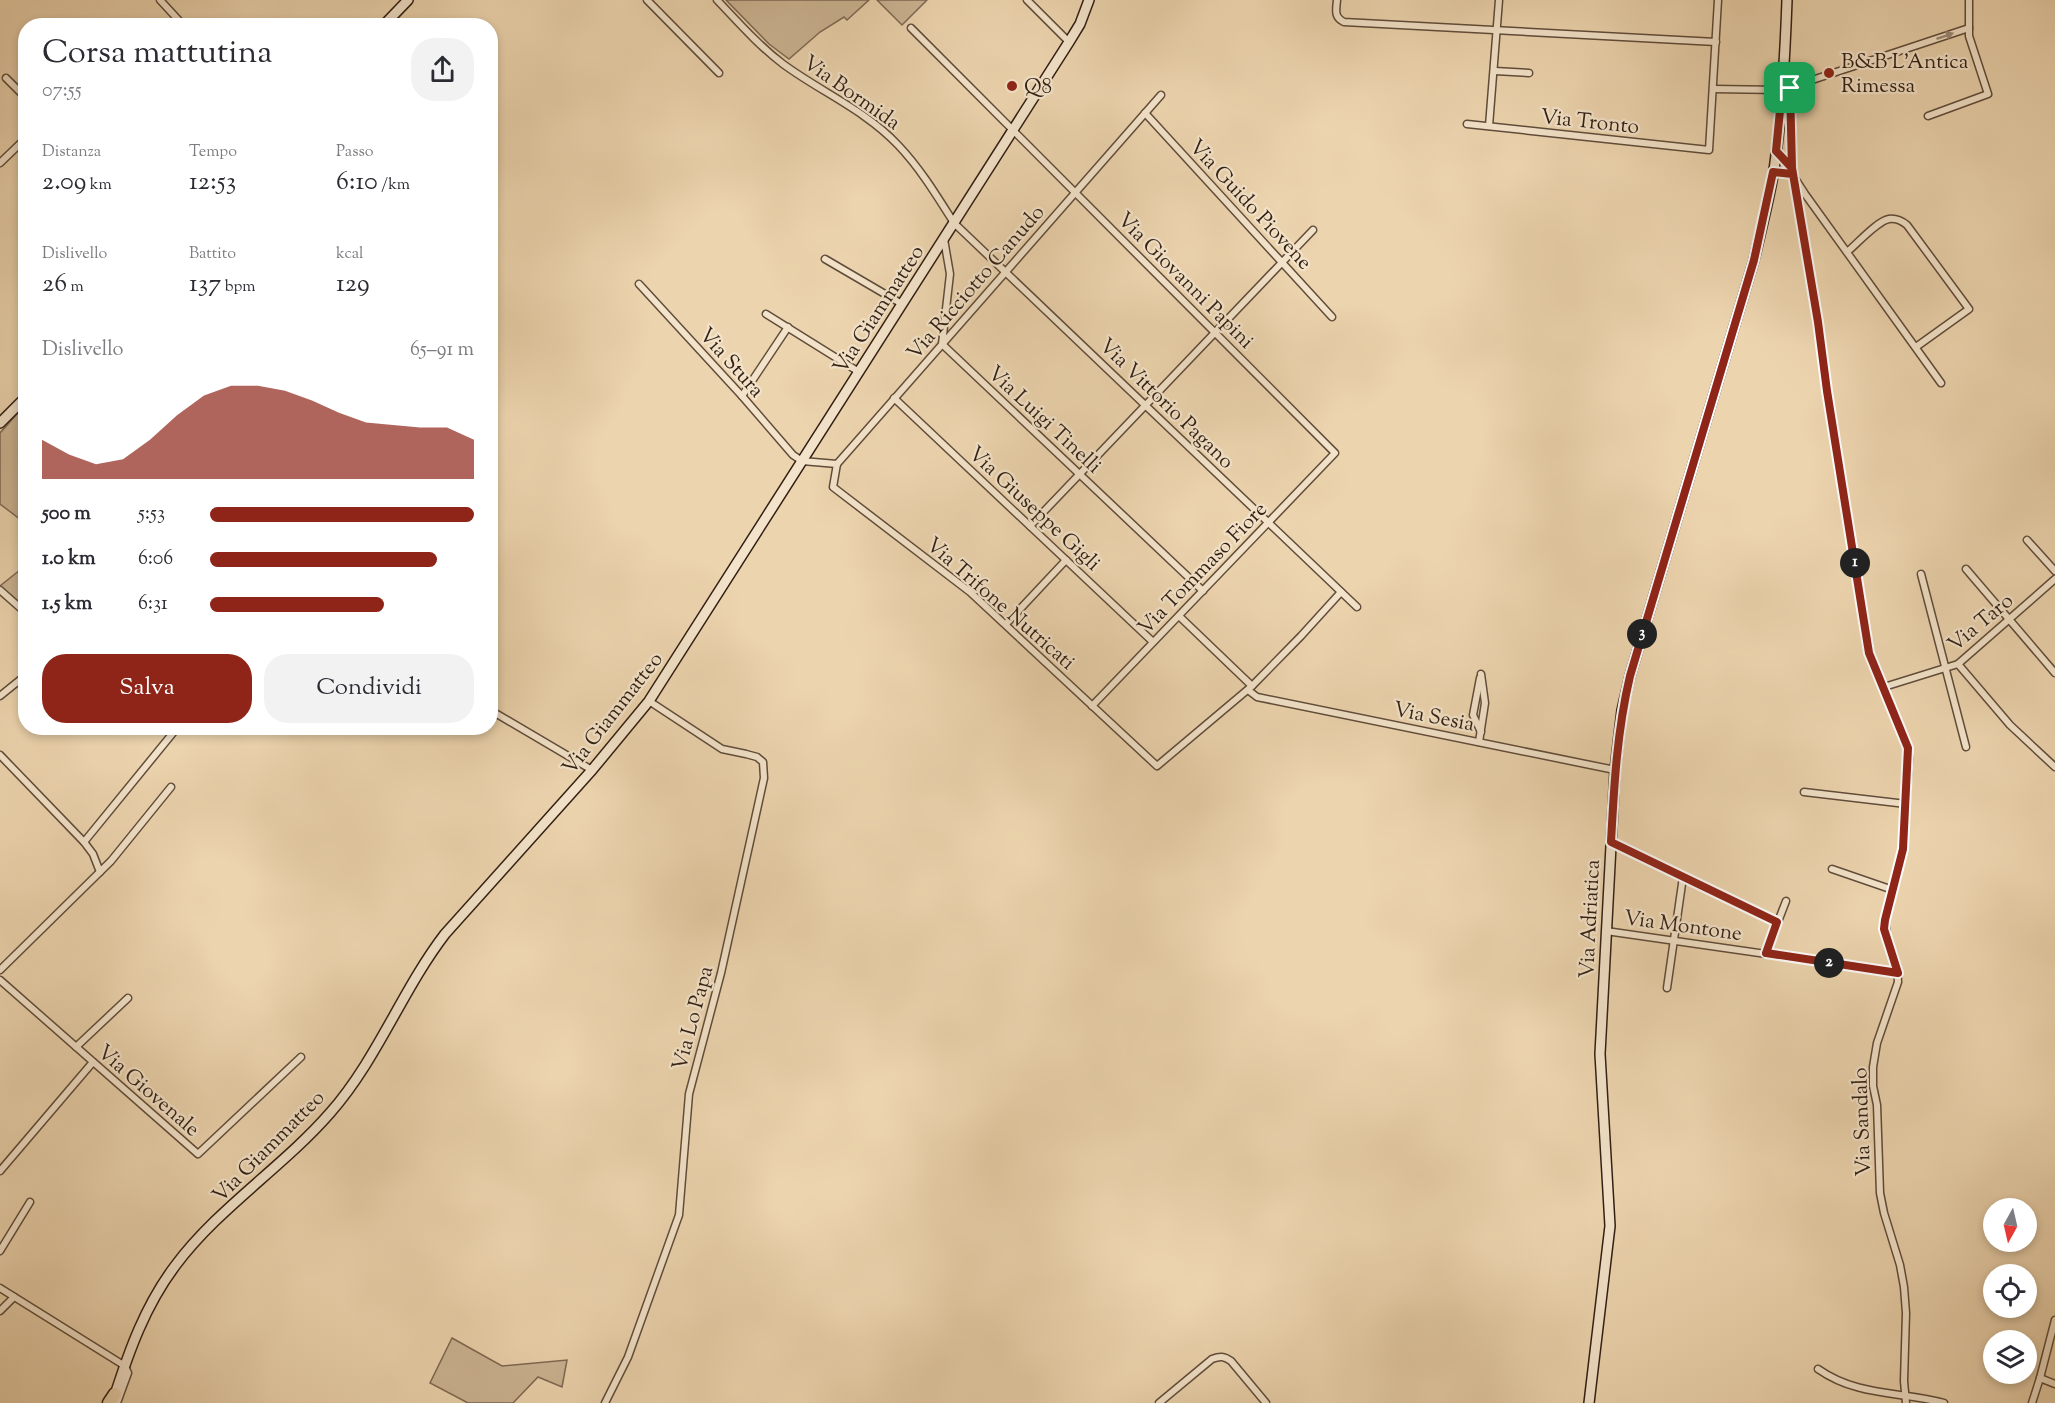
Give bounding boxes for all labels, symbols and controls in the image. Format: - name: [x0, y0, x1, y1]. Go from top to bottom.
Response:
- text: Corsa mattutina: [42, 30, 272, 78]
- one-way arrow: [1936, 30, 1954, 40]
- button: share: [411, 38, 474, 101]
- place label: B&B L'Antica Rimessa: [1841, 48, 1969, 102]
- street label: Via Bormida: [796, 49, 906, 139]
- pin: [1764, 62, 1815, 113]
- marker: B&B L'Antica Rimessa: [1822, 66, 1836, 80]
- icon: arrive: [1773, 71, 1806, 104]
- place label: Q8: [1024, 73, 1052, 103]
- text: 07:55: [42, 77, 82, 106]
- marker: Q8: [1005, 79, 1019, 93]
- street label: Via Tronto: [1539, 103, 1641, 143]
- street label: Via Guido Piovene: [1181, 133, 1318, 277]
- text: Distanza: [42, 141, 101, 164]
- text: Tempo: [189, 141, 237, 164]
- text: Passo: [336, 141, 374, 164]
- text: 2.09: [42, 164, 86, 201]
- text: 12:53: [189, 164, 236, 201]
- text: 6:10: [336, 164, 378, 201]
- text: km: [86, 174, 112, 197]
- text: /km: [378, 174, 410, 197]
- street label: Via Ricciotto Canudo: [901, 199, 1052, 368]
- street label: Via Giovanni Papini: [1109, 206, 1260, 357]
- street label: Via Giammatteo: [827, 240, 933, 381]
- text: Dislivello: [42, 243, 107, 266]
- text: Battito: [189, 243, 236, 266]
- text: kcal: [336, 243, 364, 266]
- text: 26: [42, 266, 67, 303]
- text: 137: [189, 266, 221, 303]
- text: 129: [336, 266, 370, 303]
- text: m: [67, 276, 84, 299]
- text: bpm: [221, 276, 256, 299]
- street label: Via Stura: [691, 322, 770, 405]
- street label: Via Vittorio Pagano: [1091, 332, 1240, 477]
- text: Dislivello: [42, 336, 124, 365]
- text: 65–91 m: [410, 336, 474, 365]
- street label: Via Luigi Tinelli: [980, 360, 1107, 481]
- street label: Via Giuseppe Gigli: [961, 440, 1107, 579]
- street label: Via Tommaso Fiore: [1132, 496, 1275, 643]
- text: 500 m: [42, 500, 91, 529]
- text: 5:53: [138, 500, 165, 529]
- street label: Via Trifone Nutricati: [918, 531, 1081, 678]
- text: 1.0 km: [42, 545, 96, 574]
- text: 6:06: [138, 545, 173, 574]
- pin: 1: [1840, 548, 1870, 578]
- text: 1: [1852, 551, 1858, 574]
- street label: Via Taro: [1942, 587, 2021, 660]
- text: 1.5 km: [42, 590, 92, 619]
- text: 6:31: [138, 590, 168, 619]
- pin: 3: [1627, 619, 1657, 649]
- text: 3: [1639, 622, 1645, 645]
- street label: Via Giammatteo: [556, 646, 671, 782]
- button: Salva: [42, 654, 252, 723]
- button: Condividi: [264, 654, 474, 723]
- street label: Via Sesia: [1390, 695, 1477, 741]
- street label: Via Adriatica: [1573, 859, 1609, 979]
- street label: Via Montone: [1622, 904, 1744, 950]
- pin: 2: [1814, 948, 1844, 978]
- text: 2: [1825, 951, 1833, 974]
- street label: Via Lo Papa: [666, 963, 722, 1074]
- street label: Via Giovenale: [90, 1038, 206, 1145]
- street label: Via Sandalo: [1846, 1067, 1880, 1177]
- street label: Via Giammatteo: [206, 1084, 333, 1211]
- north arrow: [1983, 1198, 2037, 1252]
- map controls: [1983, 1198, 2037, 1384]
- button: locate: [1983, 1264, 2037, 1318]
- button: layers: [1983, 1330, 2037, 1384]

